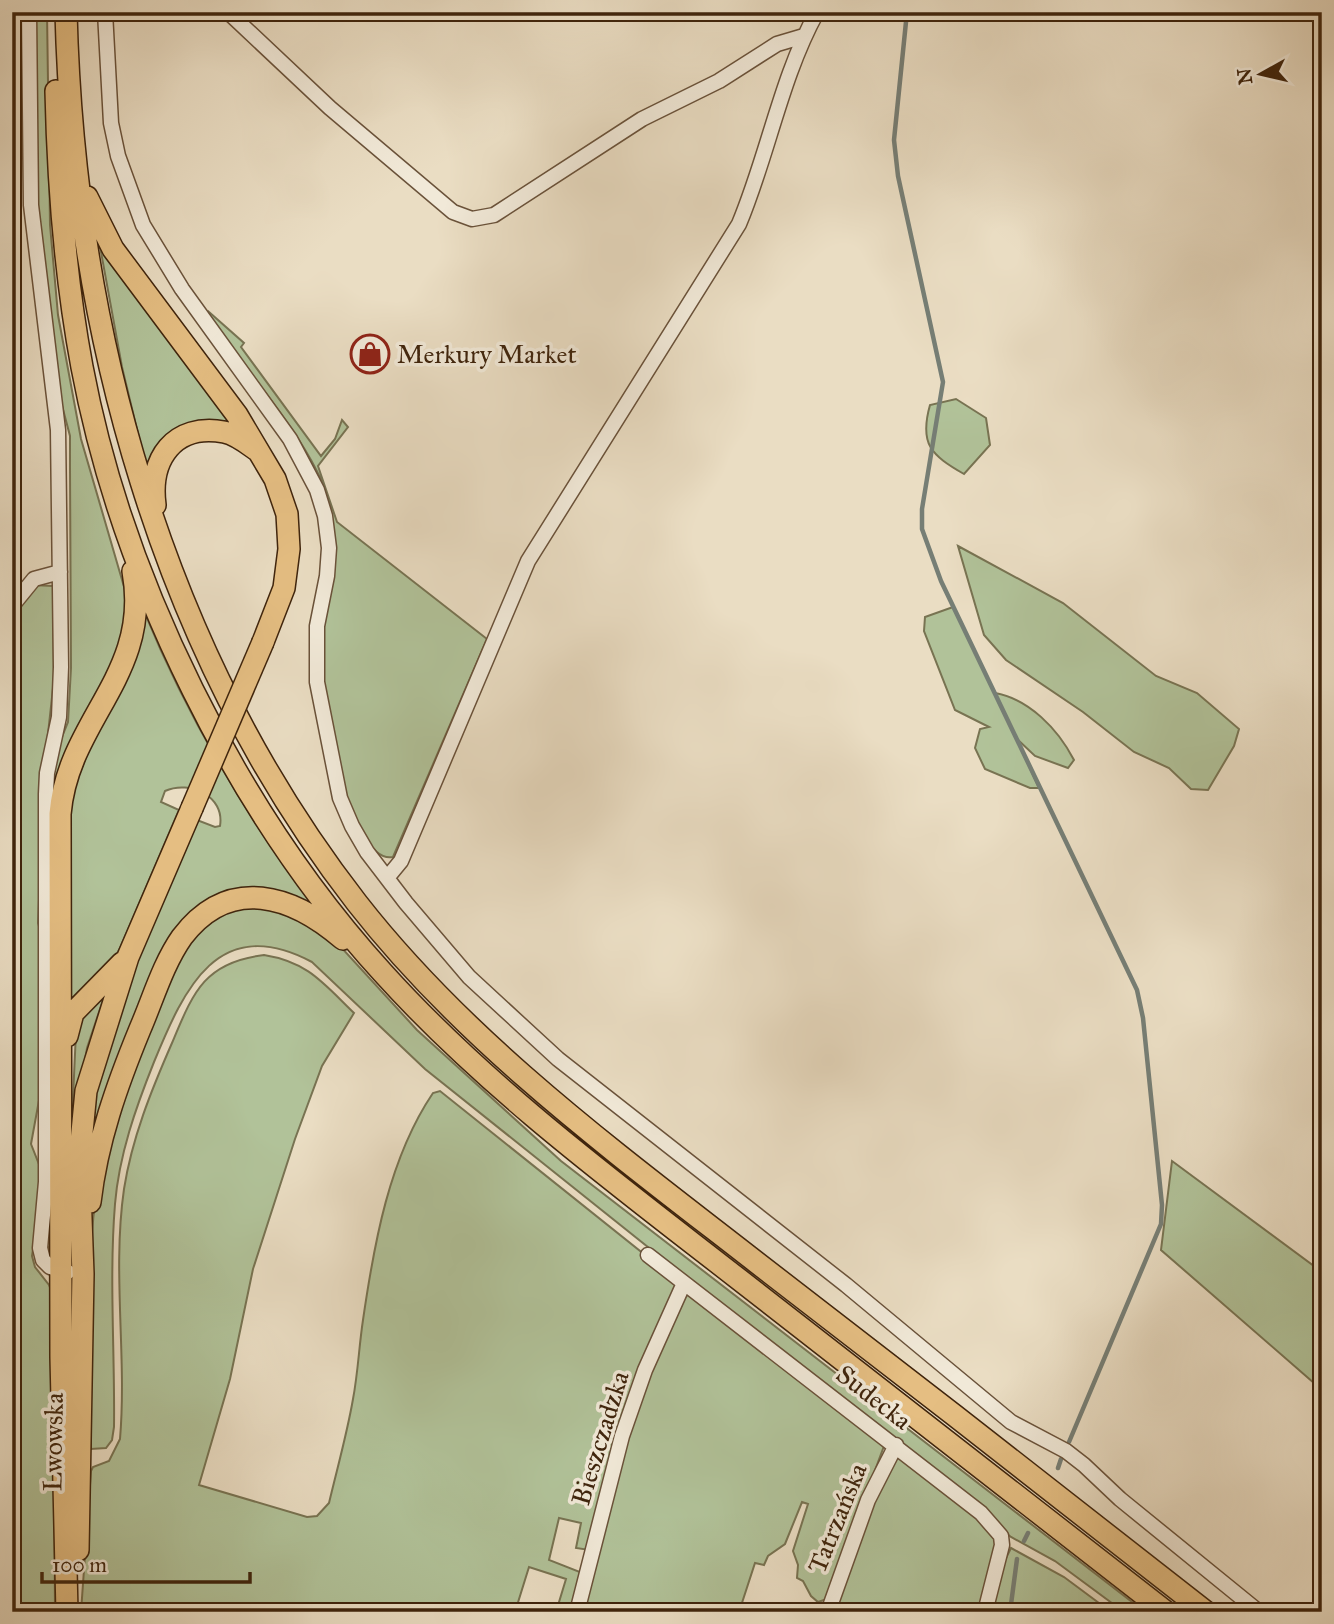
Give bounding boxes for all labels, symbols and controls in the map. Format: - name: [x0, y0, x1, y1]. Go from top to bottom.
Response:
- north arrow: [1226, 38, 1296, 108]
- text: N: [1232, 67, 1257, 86]
- shop icon: Merkury Market: [349, 333, 391, 375]
- place label: Merkury Market: [397, 338, 577, 370]
- street label: Sudecka: [830, 1358, 918, 1436]
- street label: Bieszczadzka: [564, 1367, 636, 1509]
- street label: Lwowska: [36, 1392, 70, 1492]
- street label: Tatrzańska: [800, 1458, 874, 1578]
- scale bar: [42, 1540, 250, 1584]
- text: 100 m: [52, 1552, 107, 1578]

